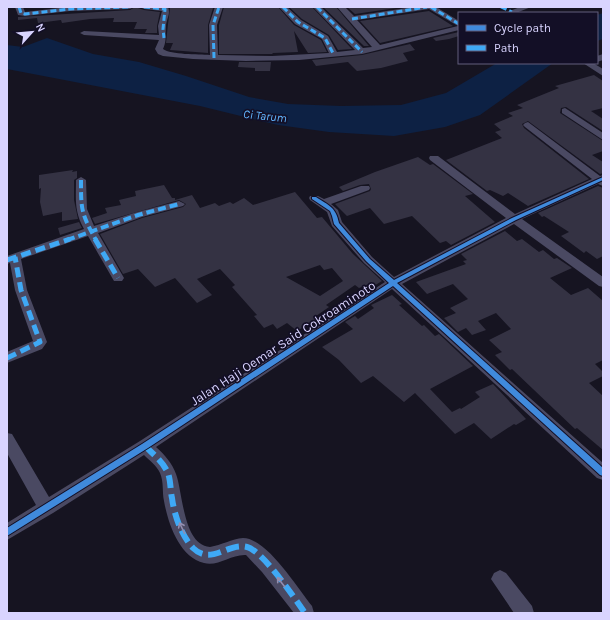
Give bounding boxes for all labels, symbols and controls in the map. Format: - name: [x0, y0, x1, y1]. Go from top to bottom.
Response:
- north arrow: [12, 12, 52, 52]
- legend: [458, 12, 598, 64]
- text: N: [33, 21, 48, 34]
- text: Cycle path: [494, 21, 551, 35]
- text: Path: [494, 41, 519, 55]
- water label: Ci Tarum: [243, 107, 287, 125]
- street label: Jalan Haji Oemar Said Cokroaminoto: [188, 278, 378, 408]
- one-way arrow: [178, 522, 186, 534]
- one-way arrow: [277, 577, 285, 588]

